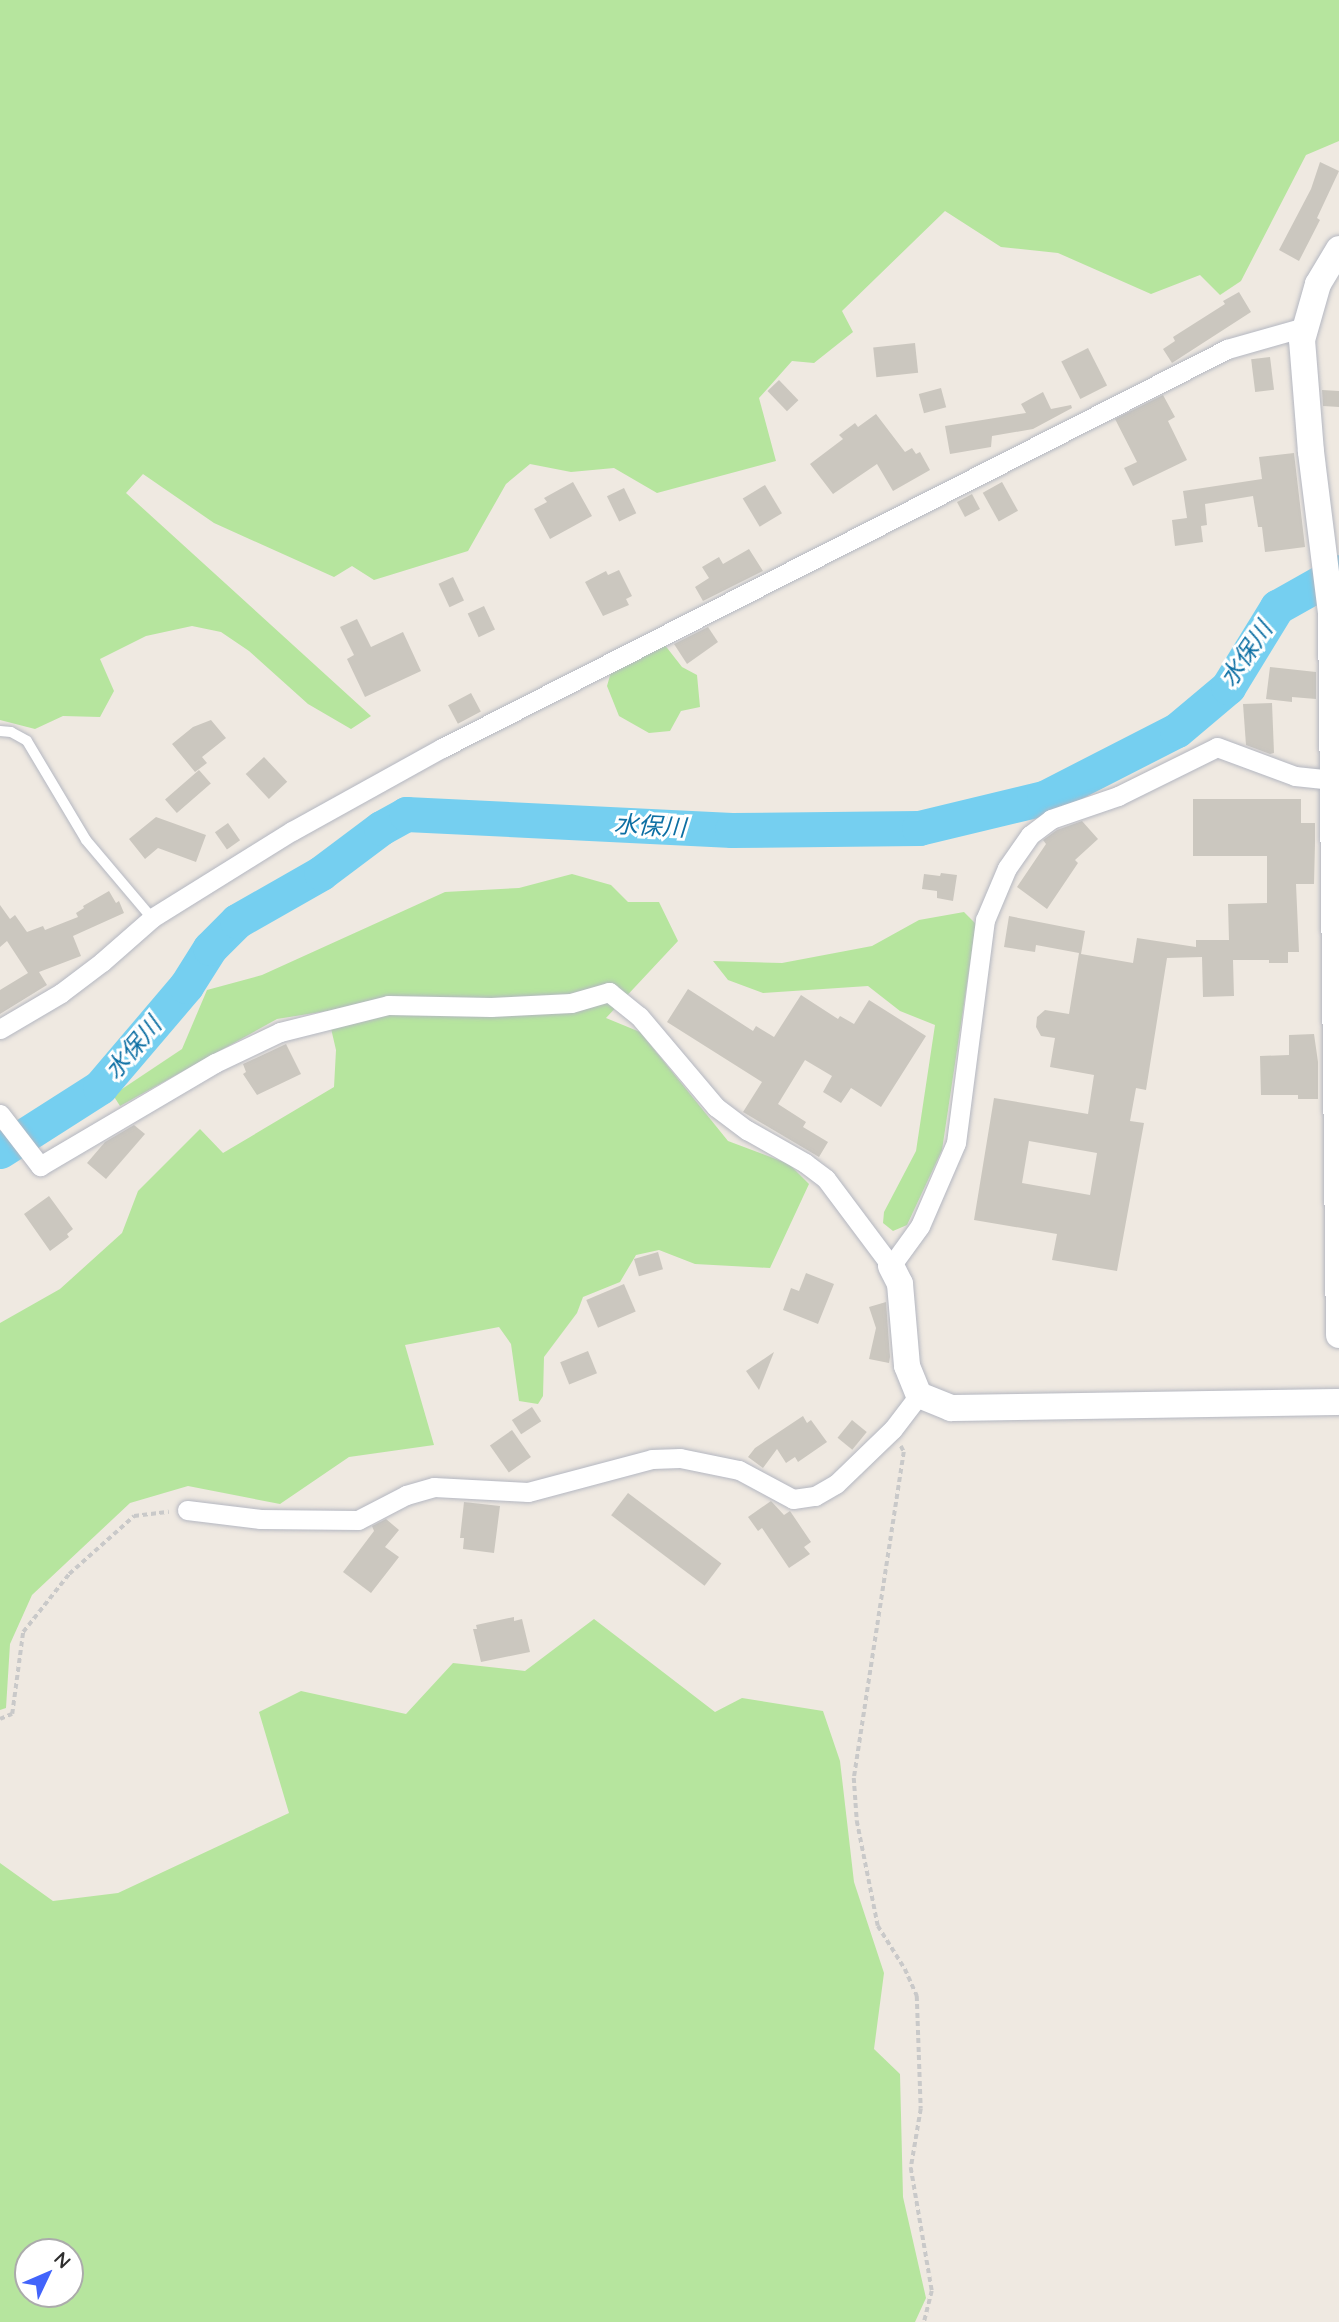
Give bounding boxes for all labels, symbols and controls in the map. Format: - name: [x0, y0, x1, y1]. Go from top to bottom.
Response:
- water label: 水保川: [1214, 616, 1278, 692]
- water label: 水保川: [613, 810, 687, 842]
- water label: 水保川: [99, 1011, 167, 1085]
- north arrow: [14, 2238, 84, 2308]
- text: N: [49, 2246, 76, 2273]

